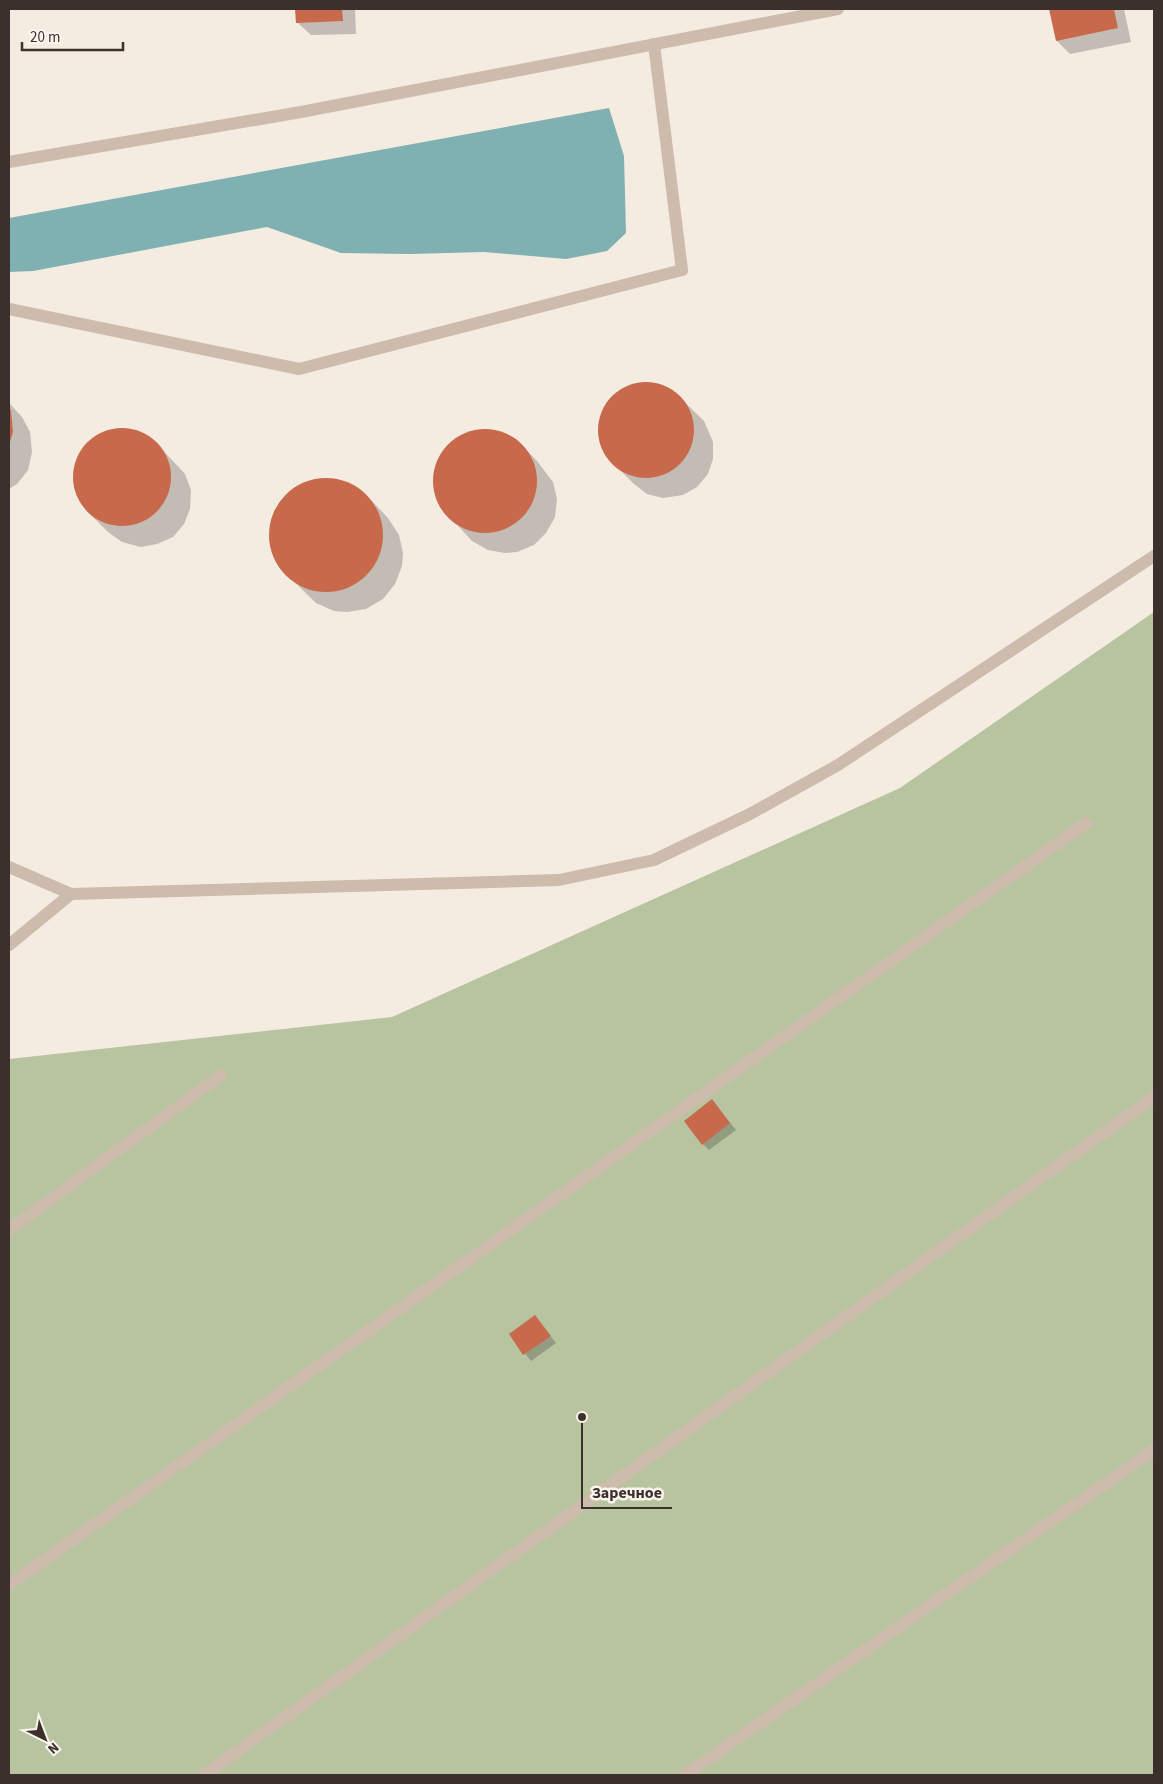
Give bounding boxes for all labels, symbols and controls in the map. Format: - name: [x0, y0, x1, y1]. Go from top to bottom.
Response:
- scale bar: [22, 20, 124, 52]
- text: 20 m: [30, 27, 60, 48]
- callout: Заречное: [582, 1477, 672, 1508]
- text: Заречное: [592, 1482, 662, 1504]
- north arrow: [20, 1714, 70, 1764]
- text: N: [43, 1737, 63, 1758]

